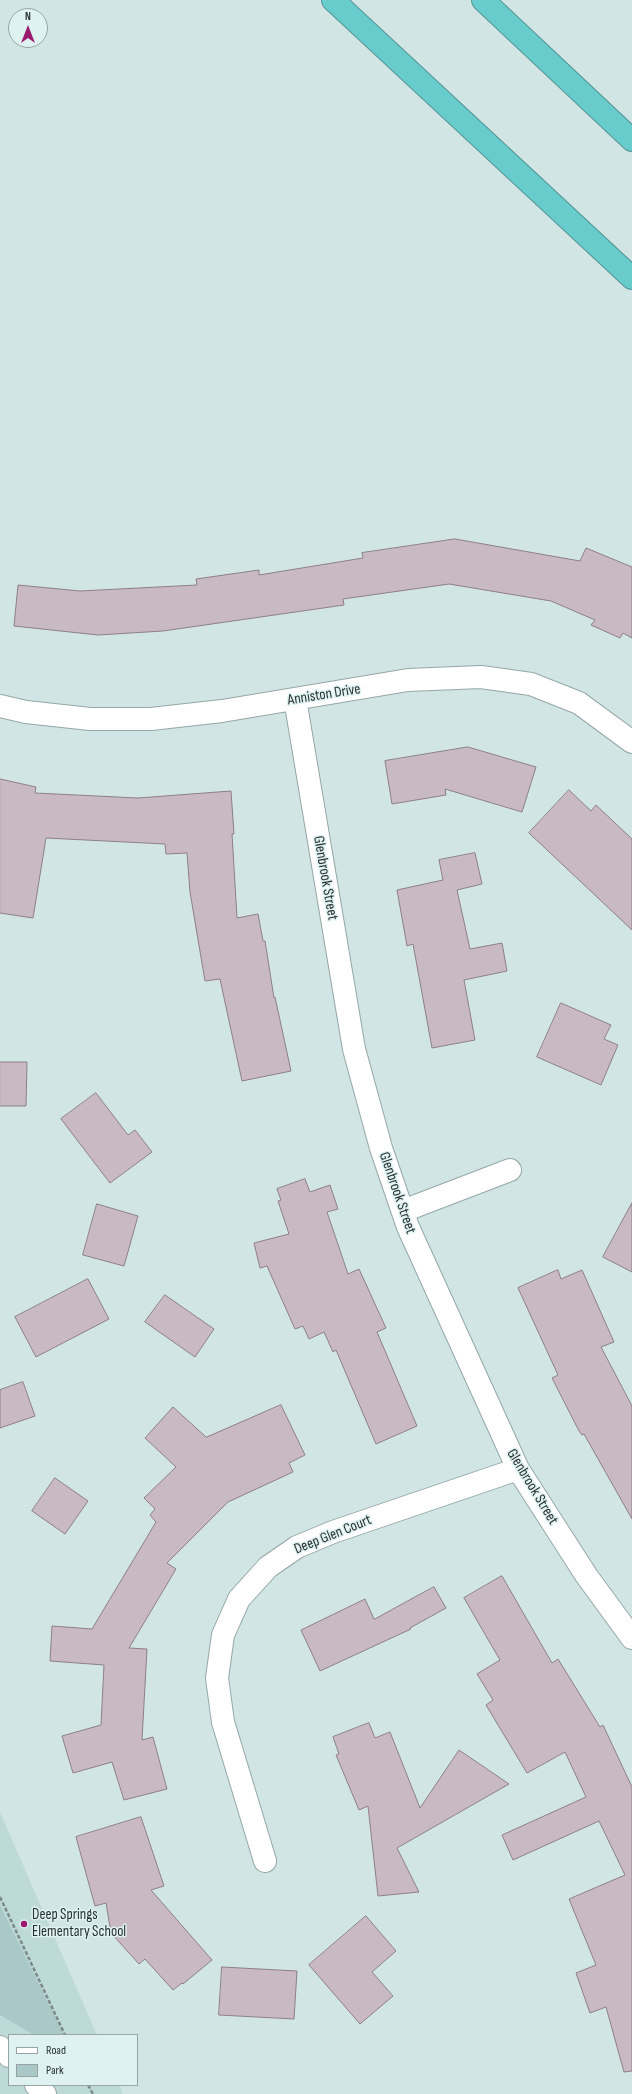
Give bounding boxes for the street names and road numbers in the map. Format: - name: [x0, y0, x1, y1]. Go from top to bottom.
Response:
- street label: Anniston Drive: [286, 680, 362, 710]
- street label: Glenbrook Street: [309, 834, 341, 922]
- street label: Glenbrook Street: [375, 1150, 419, 1236]
- street label: Glenbrook Street: [502, 1446, 562, 1528]
- street label: Deep Glen Court: [292, 1511, 374, 1559]

